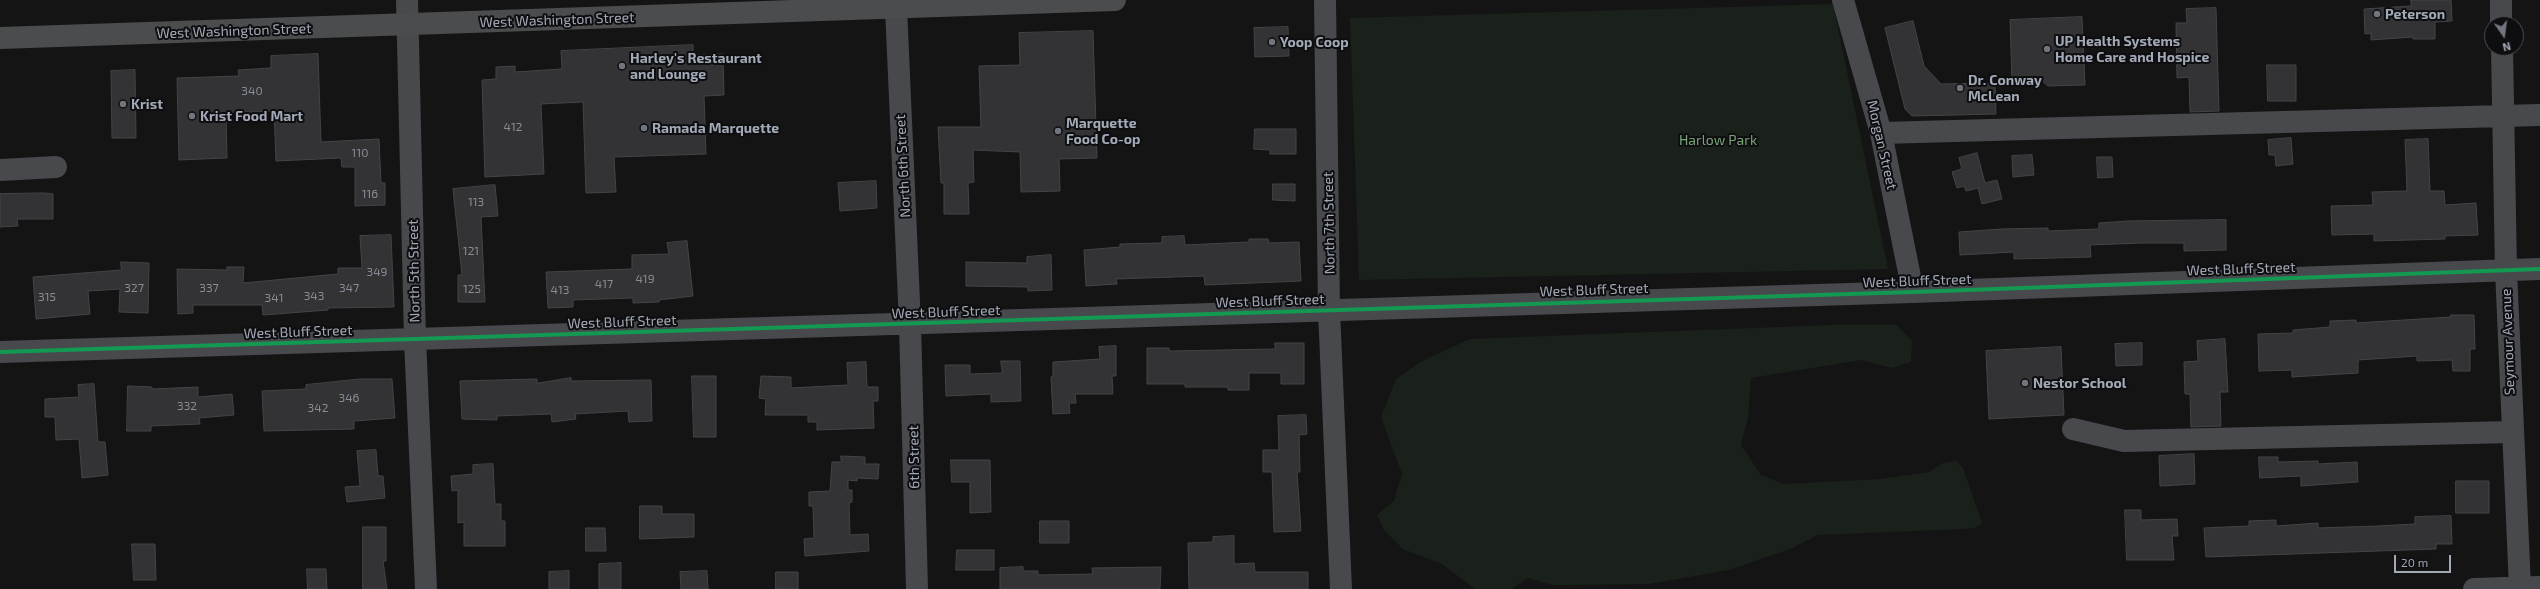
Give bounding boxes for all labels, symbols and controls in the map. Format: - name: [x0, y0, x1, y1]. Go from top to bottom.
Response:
- place label: Peterson: [2385, 6, 2445, 22]
- street label: West Washington Street: [479, 9, 635, 31]
- marker: Peterson: [2372, 9, 2382, 19]
- north arrow: [2484, 16, 2524, 56]
- street label: West Washington Street: [156, 20, 312, 42]
- place label: UP Health Systems Home Care and Hospice: [2055, 33, 2210, 66]
- place label: Yoop Coop: [1280, 34, 1349, 50]
- marker: Yoop Coop: [1267, 37, 1277, 47]
- text: N: [2501, 40, 2512, 54]
- marker: UP Health Systems Home Care and Hospice: [2042, 44, 2052, 54]
- place label: Harley's Restaurant and Lounge: [630, 50, 762, 82]
- marker: Harley's Restaurant and Lounge: [617, 61, 627, 71]
- place label: Dr. Conway McLean: [1968, 72, 2042, 104]
- marker: Dr. Conway McLean: [1955, 83, 1965, 93]
- house number: 340: [241, 84, 263, 98]
- place label: Krist: [131, 96, 163, 112]
- marker: Krist: [118, 99, 128, 109]
- street label: Morgan Street: [1864, 99, 1900, 191]
- place label: Krist Food Mart: [200, 108, 303, 124]
- marker: Krist Food Mart: [187, 111, 197, 121]
- street label: North 6th Street: [892, 114, 914, 218]
- place label: Marquette Food Co-op: [1066, 115, 1140, 148]
- house number: 412: [504, 120, 522, 134]
- place label: Ramada Marquette: [652, 120, 779, 136]
- marker: Ramada Marquette: [639, 123, 649, 133]
- marker: Marquette Food Co-op: [1053, 126, 1063, 136]
- park label: Harlow Park: [1679, 132, 1757, 148]
- house number: 110: [352, 146, 368, 160]
- street label: North 7th Street: [1320, 172, 1338, 274]
- house number: 116: [362, 187, 378, 201]
- house number: 113: [468, 195, 484, 209]
- street label: North 5th Street: [405, 219, 423, 323]
- house number: 121: [463, 244, 479, 258]
- street label: West Bluff Street: [2186, 259, 2296, 279]
- house number: 349: [367, 265, 387, 279]
- street label: West Bluff Street: [1862, 271, 1972, 291]
- house number: 419: [635, 272, 655, 286]
- house number: 417: [595, 277, 613, 291]
- street label: West Bluff Street: [1539, 280, 1649, 300]
- house number: 327: [124, 281, 144, 295]
- house number: 337: [199, 281, 219, 295]
- house number: 347: [339, 281, 359, 295]
- house number: 125: [463, 282, 481, 296]
- house number: 413: [551, 283, 569, 297]
- street label: Seymour Avenue: [2498, 288, 2518, 396]
- house number: 343: [304, 289, 324, 303]
- house number: 315: [38, 290, 56, 304]
- house number: 341: [265, 291, 283, 305]
- street label: West Bluff Street: [1215, 291, 1325, 311]
- street label: West Bluff Street: [891, 302, 1001, 322]
- street label: West Bluff Street: [567, 312, 677, 332]
- street label: West Bluff Street: [243, 322, 353, 342]
- place label: Nestor School: [2033, 375, 2126, 391]
- marker: Nestor School: [2020, 378, 2030, 388]
- house number: 346: [339, 391, 359, 405]
- house number: 332: [177, 399, 197, 413]
- house number: 342: [308, 401, 328, 415]
- street label: 6th Street: [905, 425, 923, 489]
- scale bar: [2396, 547, 2453, 573]
- text: 20 m: [2401, 555, 2428, 569]

